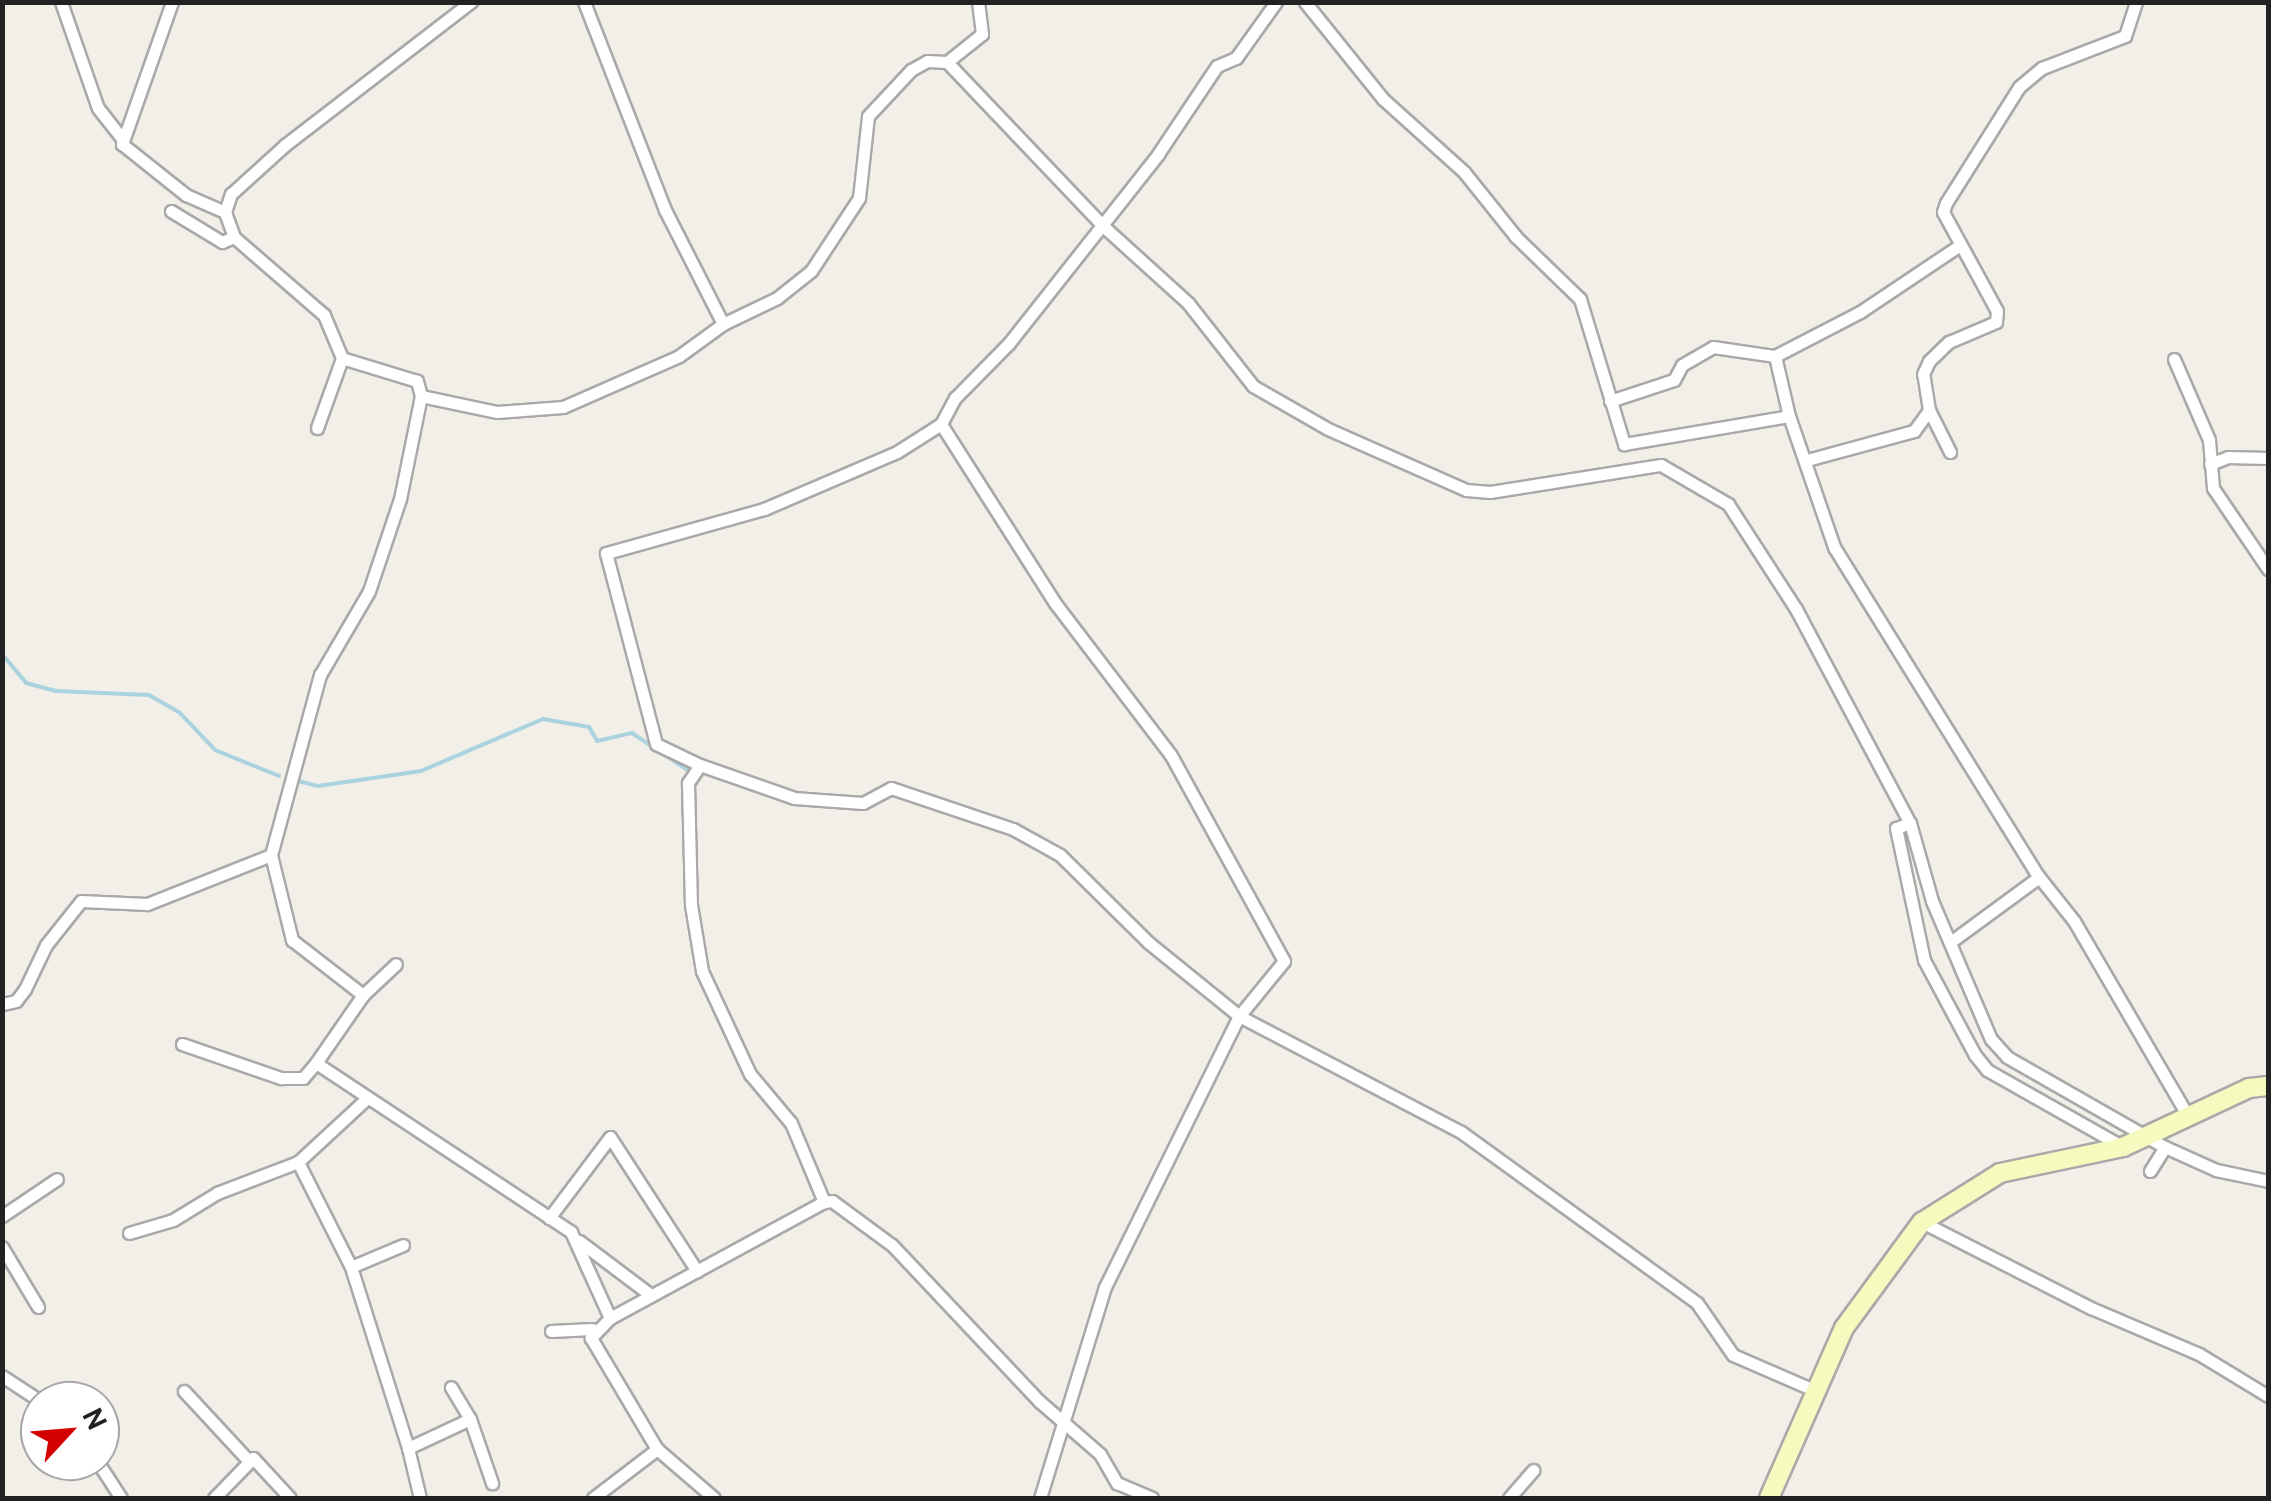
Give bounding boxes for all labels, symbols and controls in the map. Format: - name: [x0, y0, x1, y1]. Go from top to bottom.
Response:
- north arrow: [20, 1381, 120, 1481]
- text: N: [76, 1402, 115, 1435]

